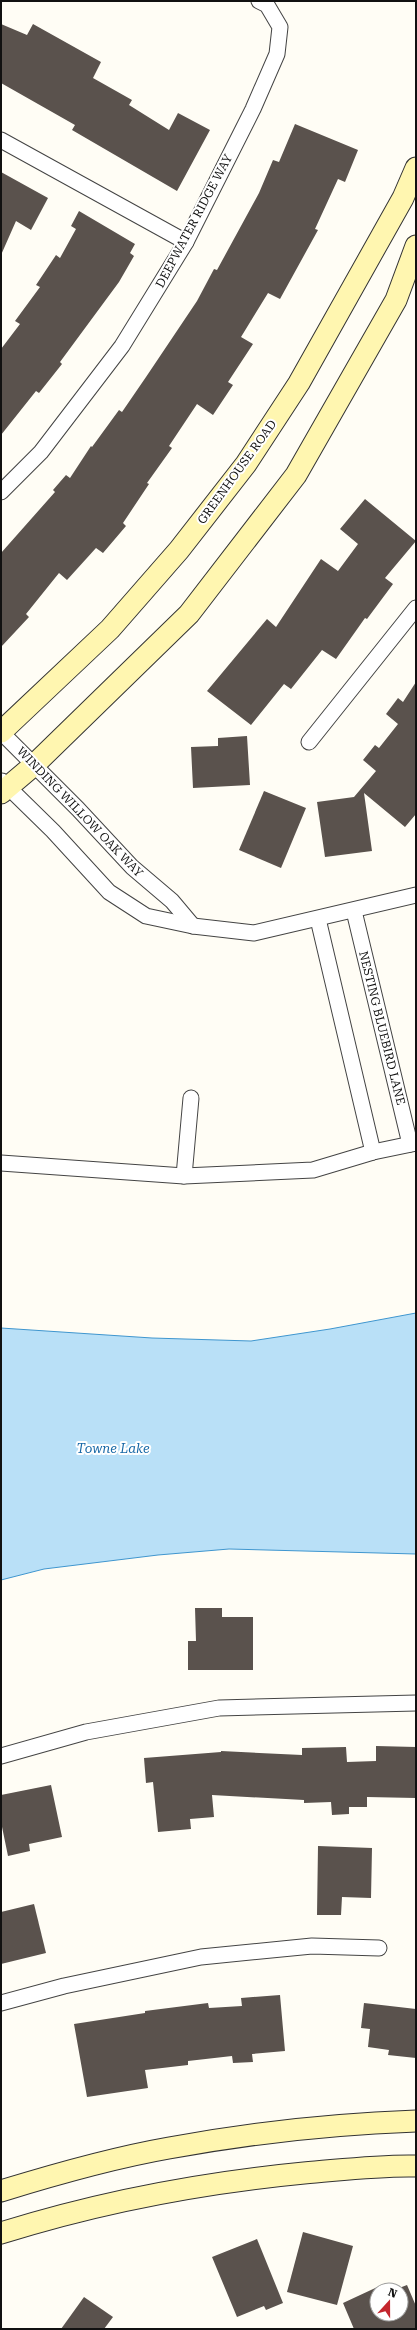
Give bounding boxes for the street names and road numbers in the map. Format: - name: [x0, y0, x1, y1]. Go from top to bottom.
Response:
- street label: DEEPWATER RIDGE WAY: [153, 151, 236, 290]
- street label: GREENHOUSE ROAD: [195, 417, 279, 527]
- street label: WINDING WILLOW OAK WAY: [14, 744, 146, 880]
- street label: NESTING BLUEBIRD LANE: [356, 950, 408, 1106]

